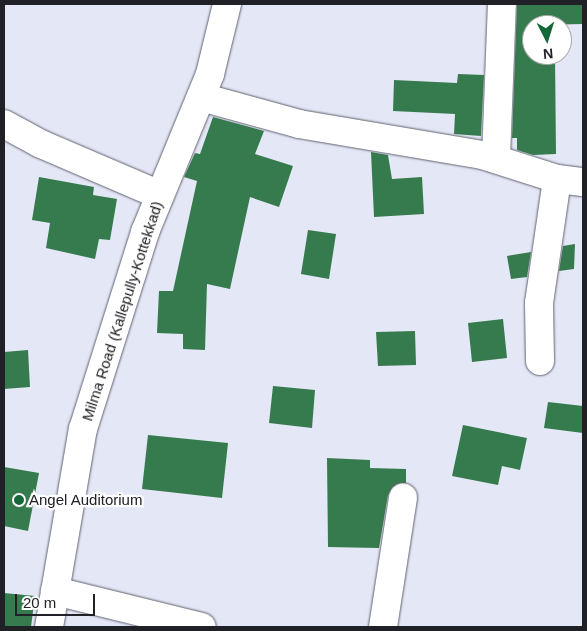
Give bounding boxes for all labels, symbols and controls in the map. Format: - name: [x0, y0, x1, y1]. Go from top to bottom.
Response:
- north arrow: [522, 15, 572, 65]
- text: N: [542, 46, 554, 62]
- street label: Milma Road (Kallepully-Kottekkad): [78, 199, 166, 423]
- place label: Angel Auditorium: [29, 491, 143, 509]
- marker: Angel Auditorium: [13, 494, 25, 506]
- scale bar: [18, 584, 98, 616]
- text: 20 m: [23, 594, 56, 611]

